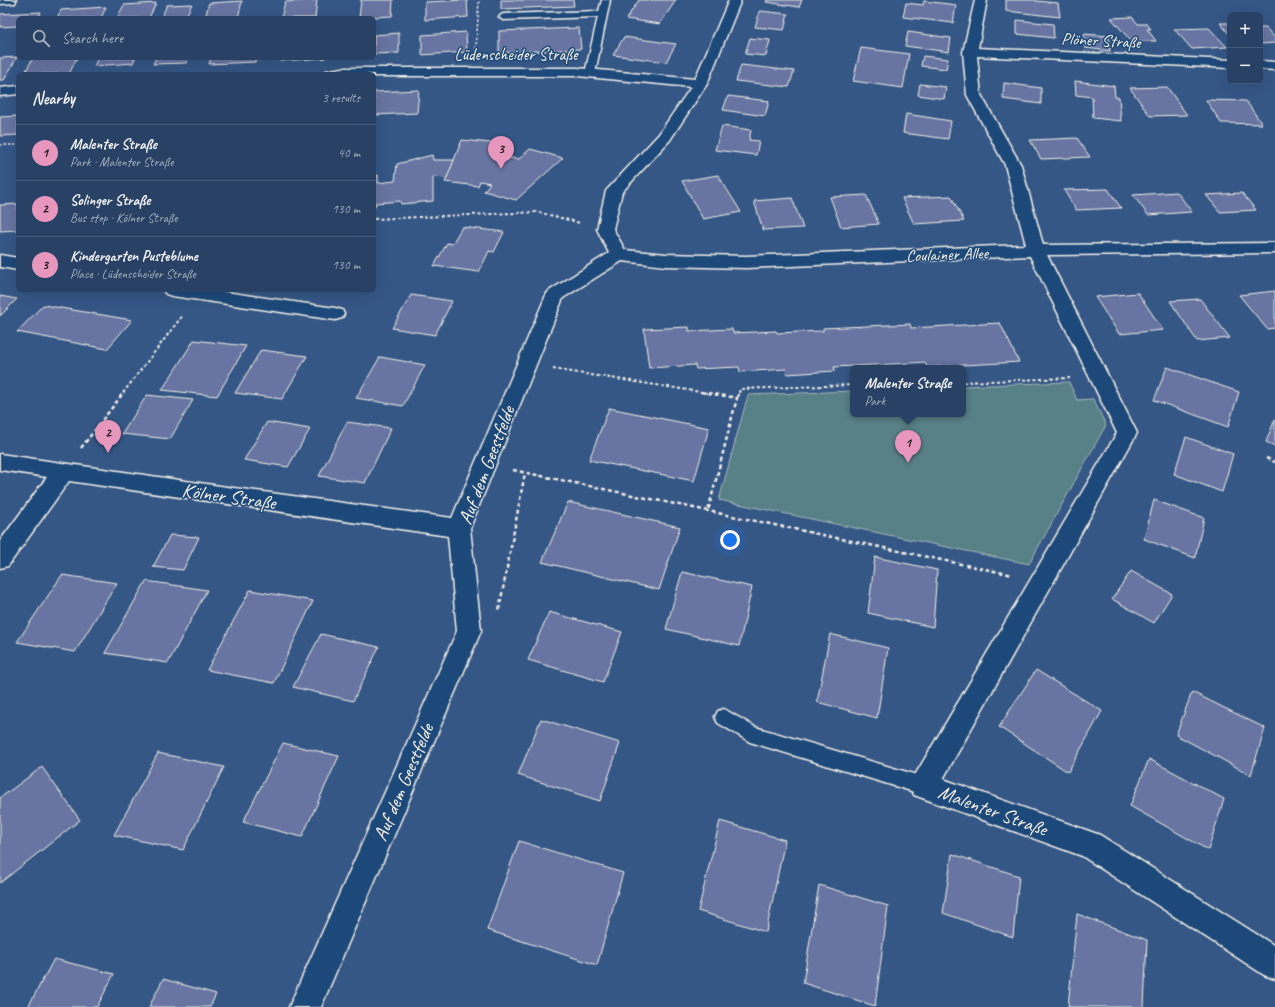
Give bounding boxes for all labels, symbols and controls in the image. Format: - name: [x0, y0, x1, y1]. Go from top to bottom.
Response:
- map controls: [1227, 12, 1263, 84]
- button: +: [1227, 12, 1263, 48]
- search box: [16, 16, 376, 60]
- icon: search: [30, 27, 52, 49]
- street label: Plöner Straße: [1061, 28, 1143, 53]
- text: Search here: [62, 29, 123, 48]
- street label: Lüdenscheider Straße: [454, 44, 579, 65]
- button: −: [1227, 48, 1263, 84]
- text: Nearby: [32, 88, 75, 109]
- text: 3 results: [322, 90, 360, 106]
- text: Malenter Straße: [70, 135, 157, 154]
- pin: 3: [488, 136, 514, 169]
- text: 1: [42, 145, 48, 161]
- text: 40 m: [338, 145, 360, 161]
- text: Park · Malenter Straße: [70, 154, 173, 170]
- text: Solinger Straße: [70, 191, 150, 210]
- text: 2: [42, 201, 48, 217]
- text: 130 m: [332, 201, 360, 217]
- text: Bus stop · Kölner Straße: [70, 210, 177, 226]
- street label: Coulainer Allee: [906, 243, 990, 266]
- text: Kindergarten Pusteblume: [70, 247, 198, 266]
- text: 3: [42, 257, 48, 273]
- text: 130 m: [332, 257, 360, 273]
- text: Place · Lüdenscheider Straße: [70, 266, 196, 282]
- popup: [850, 365, 966, 417]
- text: Malenter Straße: [865, 374, 951, 393]
- text: Park: [865, 393, 885, 409]
- street label: Auf dem Geestfelde: [452, 401, 521, 528]
- pin: 2: [95, 420, 121, 453]
- pin: 1: [895, 430, 921, 463]
- street label: Kölner Straße: [180, 478, 279, 516]
- your location: [720, 530, 740, 550]
- street label: Auf dem Geestfelde: [368, 719, 440, 844]
- street label: Malenter Straße: [935, 779, 1052, 842]

